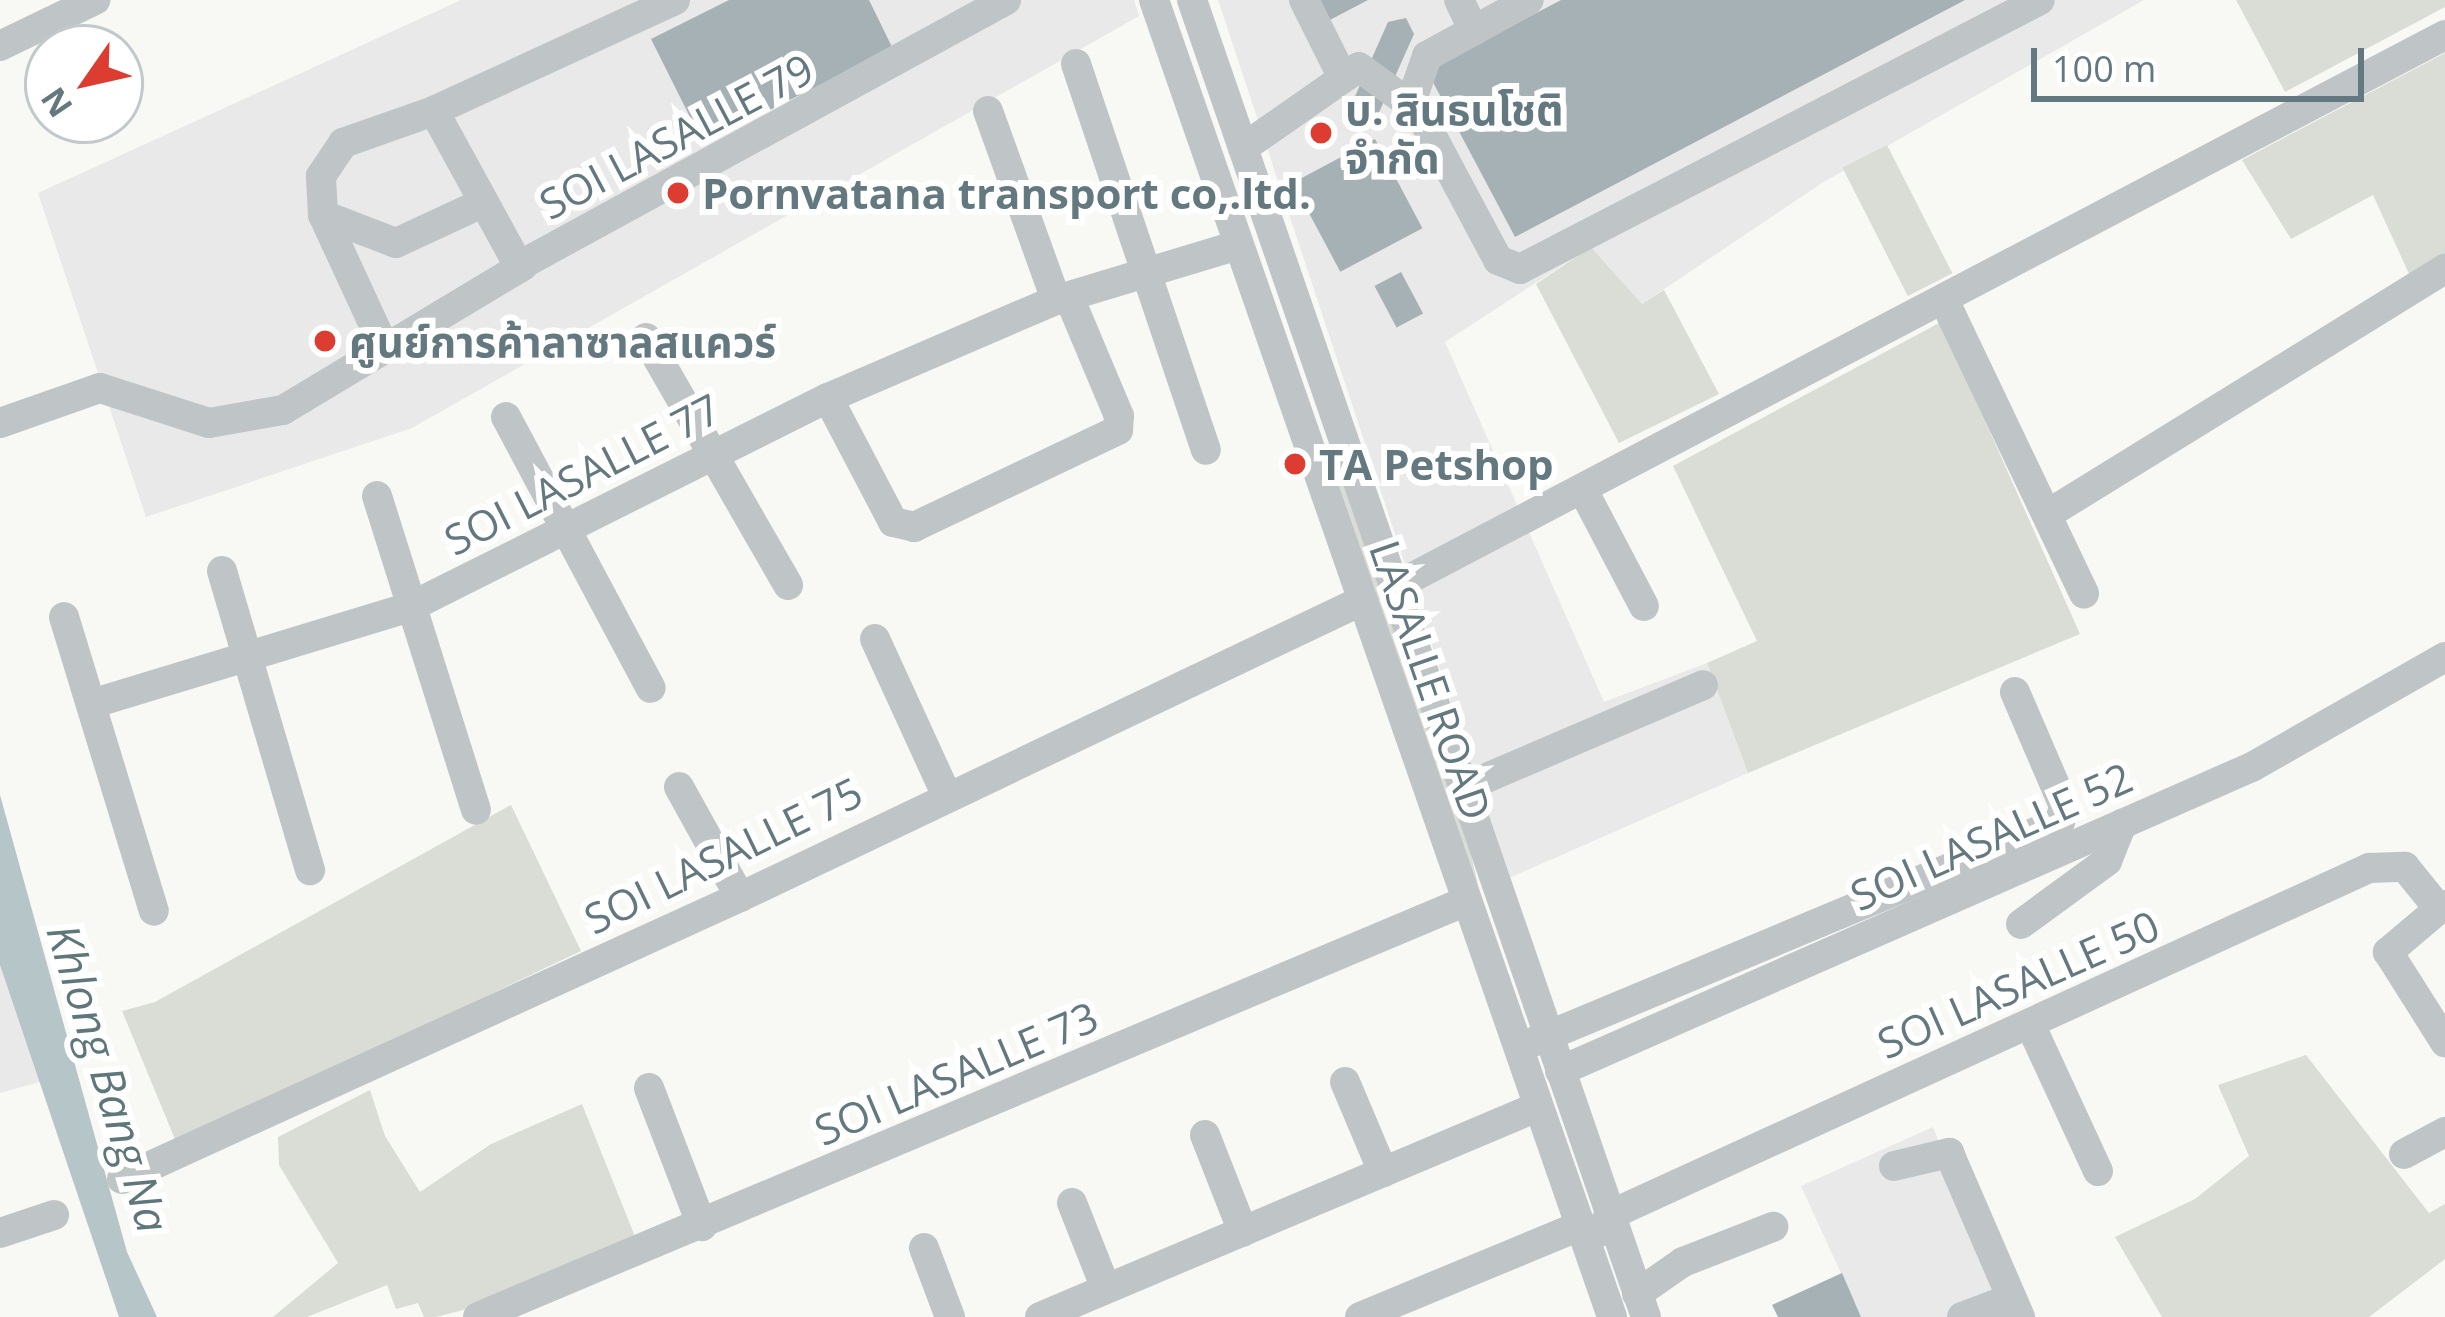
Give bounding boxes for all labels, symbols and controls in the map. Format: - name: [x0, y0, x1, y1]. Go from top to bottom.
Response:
- north arrow: [24, 24, 144, 144]
- scale bar: [2037, 24, 2370, 98]
- street label: SOI LASALLE 79: [531, 43, 821, 229]
- text: 100 m: [2052, 44, 2156, 93]
- text: N: [30, 79, 82, 126]
- place label: บ. สินธนโชติ จำกัด: [1345, 84, 1563, 182]
- marker: บ. สินธนโชติ จำกัด: [1308, 120, 1334, 146]
- place label: Pornvatana transport co,.ltd.: [702, 168, 1311, 218]
- marker: Pornvatana transport co,.ltd.: [665, 180, 691, 206]
- place label: ศูนย์การค้าลาซาลสแควร์: [349, 316, 776, 366]
- marker: ศูนย์การค้าลาซาลสแควร์: [312, 328, 338, 354]
- street label: SOI LASALLE 77: [436, 383, 728, 565]
- place label: TA Petshop: [1319, 439, 1554, 489]
- marker: TA Petshop: [1282, 451, 1308, 477]
- street label: LASALLE ROAD: [1360, 534, 1502, 826]
- street label: SOI LASALLE 52: [1843, 751, 2139, 921]
- street label: SOI LASALLE 75: [576, 766, 870, 944]
- street label: SOI LASALLE 50: [1870, 899, 2166, 1069]
- water label: Khlong Bang Na: [36, 917, 182, 1239]
- street label: SOI LASALLE 73: [807, 991, 1105, 1155]

